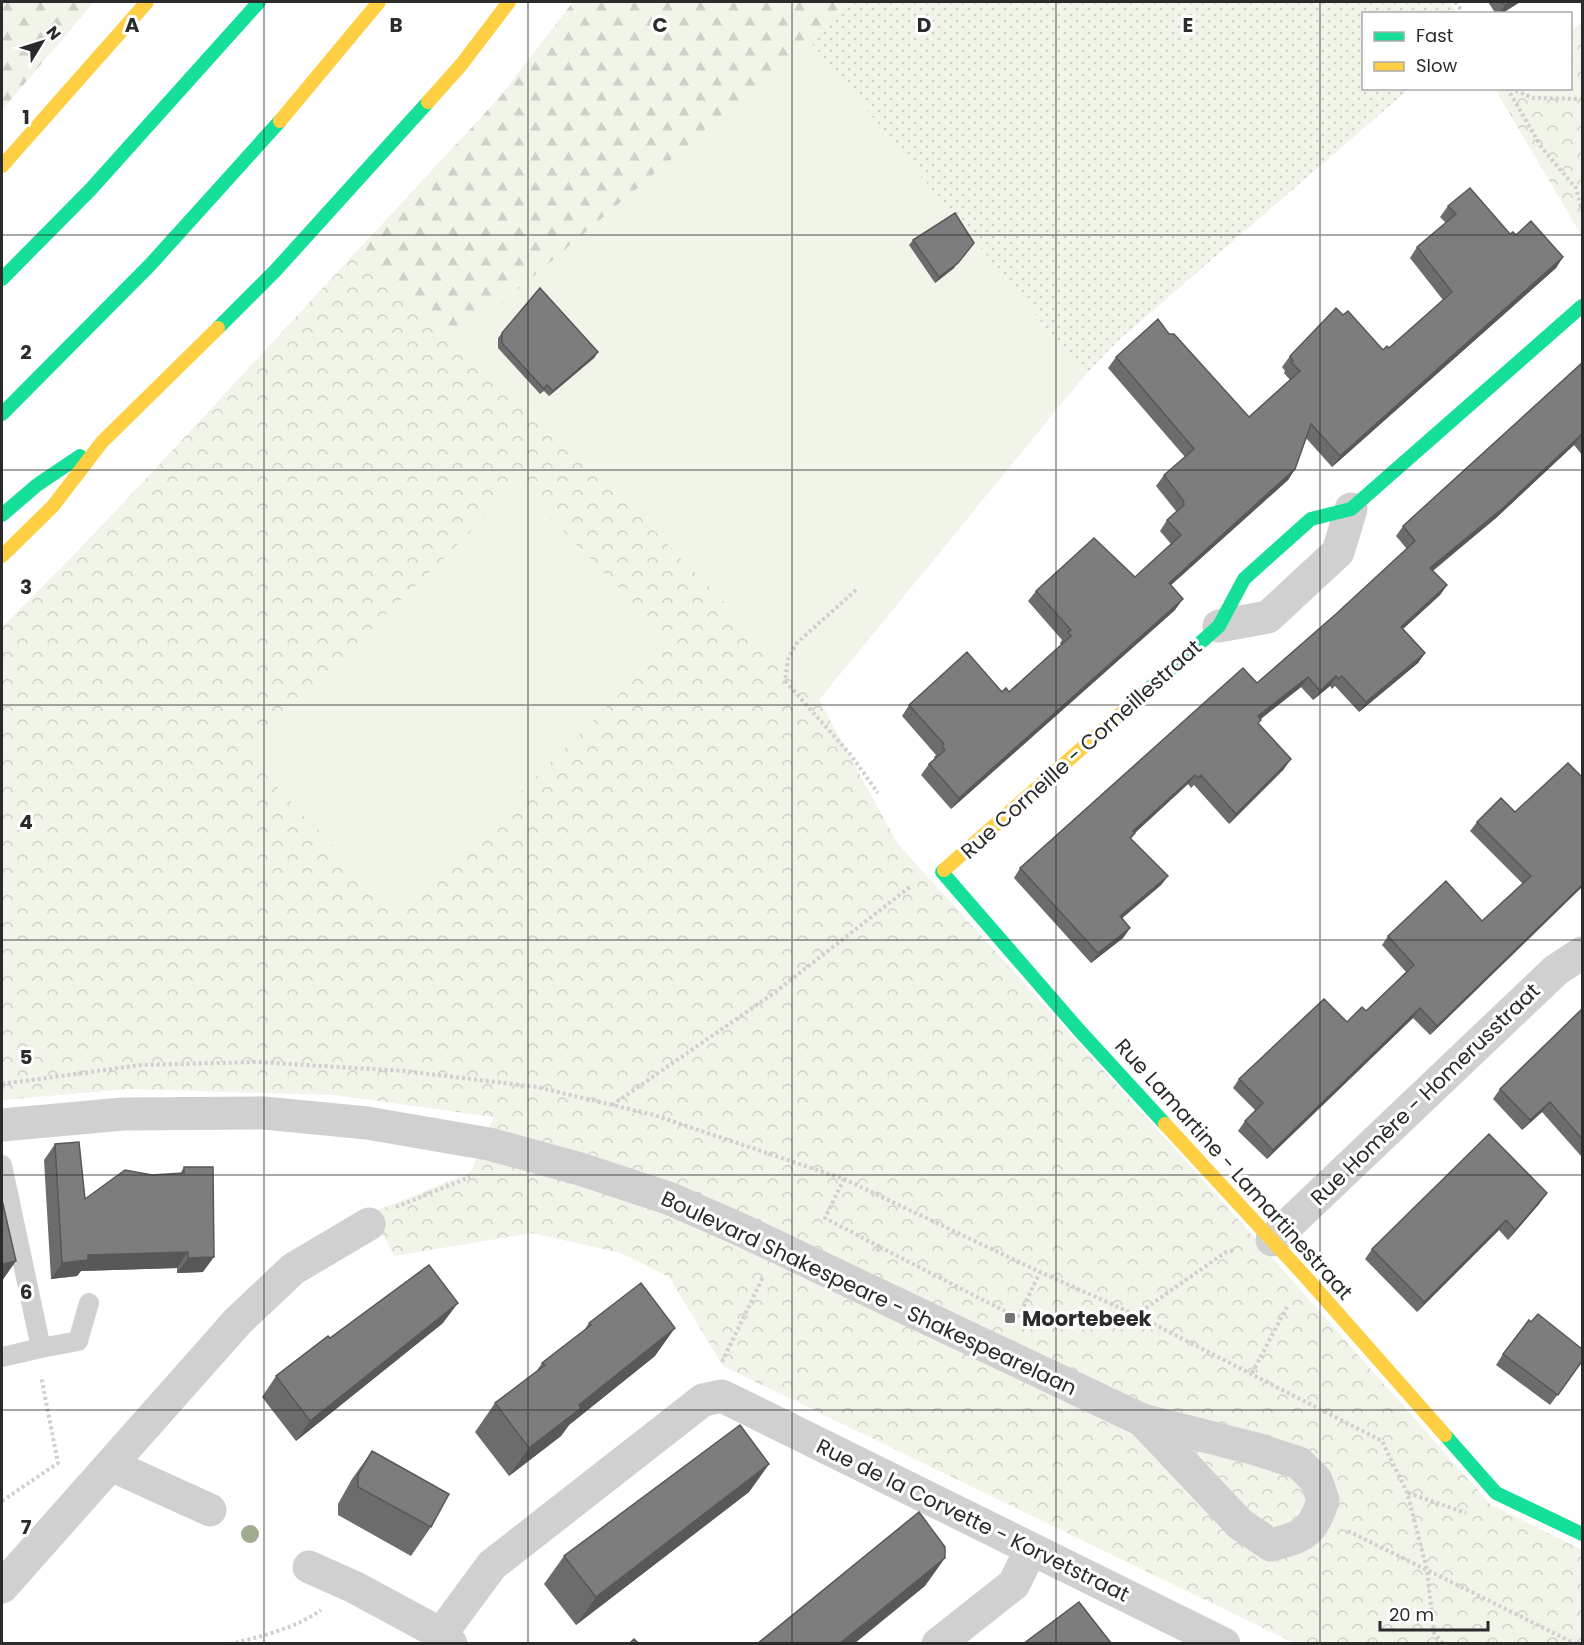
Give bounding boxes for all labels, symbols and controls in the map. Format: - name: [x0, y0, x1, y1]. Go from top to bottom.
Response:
- text: A: [125, 11, 140, 39]
- text: B: [389, 11, 403, 39]
- text: C: [652, 11, 668, 39]
- text: D: [917, 11, 931, 39]
- text: E: [1183, 11, 1193, 39]
- north arrow: [12, 12, 72, 72]
- legend: [1362, 12, 1572, 90]
- text: N: [41, 21, 66, 45]
- text: Fast: [1416, 23, 1453, 48]
- text: Slow: [1416, 53, 1458, 78]
- text: 1: [22, 103, 30, 131]
- text: 2: [20, 338, 32, 366]
- text: 3: [20, 573, 32, 601]
- street label: Rue Corneille - Corneillestraat: [954, 633, 1208, 865]
- text: 4: [19, 808, 33, 836]
- street label: Rue Homère - Homerusstraat: [1304, 976, 1546, 1212]
- street label: Rue Lamartine - Lamartinestraat: [1109, 1032, 1359, 1306]
- text: 5: [20, 1043, 33, 1071]
- street label: Boulevard Shakespeare - Shakespearelaan: [657, 1184, 1081, 1402]
- text: 6: [20, 1278, 32, 1306]
- place label: Moortebeek: [1022, 1304, 1152, 1333]
- marker: Moortebeek: [1003, 1311, 1017, 1325]
- street label: Rue de la Corvette - Korvetstraat: [812, 1431, 1134, 1609]
- text: 7: [21, 1513, 32, 1541]
- scale bar: [1380, 1594, 1488, 1632]
- text: 20 m: [1389, 1602, 1434, 1627]

